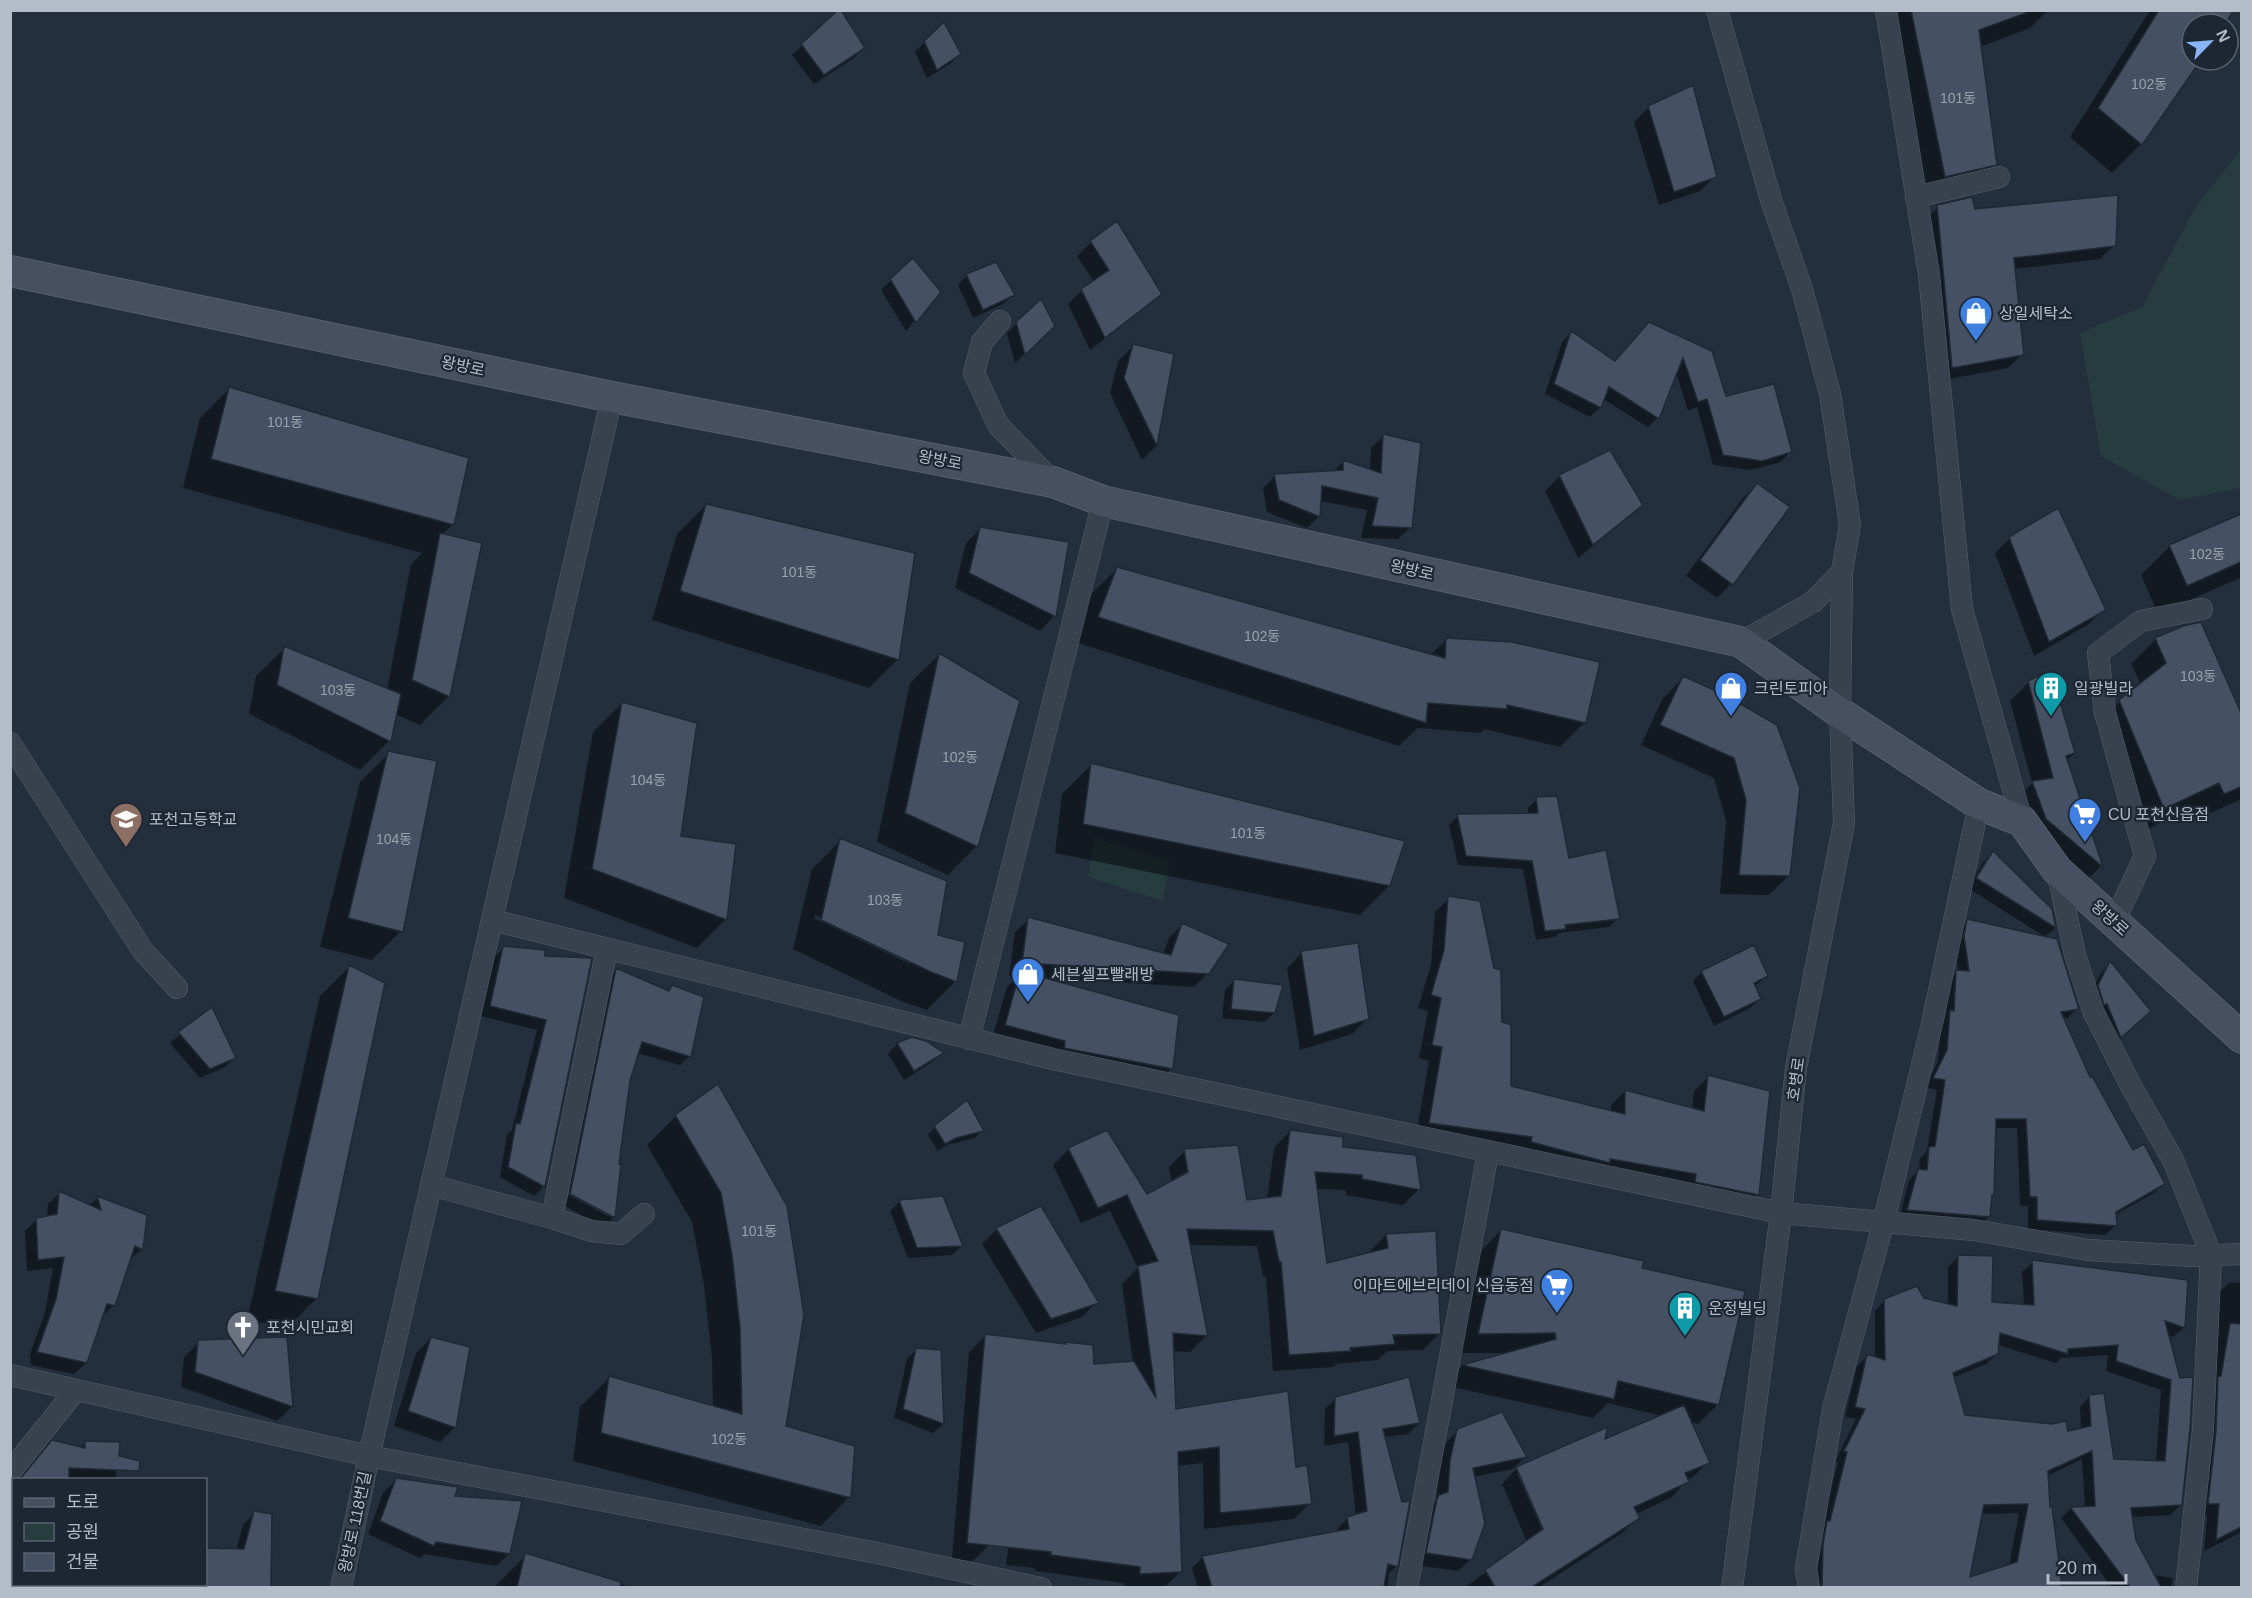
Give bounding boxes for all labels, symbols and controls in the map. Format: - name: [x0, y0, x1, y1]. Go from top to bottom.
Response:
- north arrow: [2180, 12, 2240, 72]
- text: N: [2213, 27, 2233, 45]
- house number: 102동: [2131, 76, 2167, 92]
- house number: 101동: [1940, 90, 1976, 106]
- shop icon: 상일세탁소: [1958, 295, 1994, 342]
- place label: 상일세탁소: [1999, 305, 2073, 322]
- street label: 왕방로: [440, 353, 487, 379]
- house number: 101동: [267, 414, 303, 430]
- street label: 왕방로: [917, 447, 964, 473]
- house number: 102동: [2189, 546, 2225, 562]
- street label: 왕방로: [1389, 557, 1436, 583]
- house number: 101동: [781, 564, 817, 580]
- house number: 102동: [1244, 628, 1280, 644]
- house number: 103동: [2180, 668, 2216, 684]
- shop icon: 크린토피아: [1713, 670, 1749, 717]
- building icon: 일광빌라: [2033, 670, 2069, 717]
- place label: 크린토피아: [1754, 680, 1828, 697]
- place label: 일광빌라: [2074, 680, 2133, 697]
- house number: 103동: [320, 682, 356, 698]
- house number: 102동: [942, 749, 978, 765]
- house number: 104동: [630, 772, 666, 788]
- supermarket icon: CU 포천신읍점: [2067, 796, 2103, 843]
- school or university icon: 포천고등학교: [108, 801, 144, 848]
- place label: CU 포천신읍점: [2108, 806, 2209, 823]
- place label: 포천고등학교: [149, 811, 237, 828]
- house number: 101동: [1230, 825, 1266, 841]
- house number: 104동: [376, 831, 412, 847]
- house number: 103동: [867, 892, 903, 908]
- street label: 왕방로: [2088, 897, 2132, 939]
- shop icon: 세븐셀프빨래방: [1010, 956, 1046, 1003]
- place label: 세븐셀프빨래방: [1051, 966, 1154, 983]
- street label: 호병로: [1785, 1056, 1808, 1102]
- house number: 101동: [741, 1223, 777, 1239]
- supermarket icon: 이마트에브리데이 신읍동점: [1539, 1267, 1575, 1314]
- place label: 이마트에브리데이 신읍동점: [1353, 1277, 1534, 1294]
- building icon: 운정빌딩: [1667, 1290, 1703, 1337]
- place label: 운정빌딩: [1708, 1300, 1767, 1317]
- church icon: 포천시민교회: [225, 1309, 261, 1356]
- place label: 포천시민교회: [266, 1319, 354, 1336]
- house number: 102동: [711, 1431, 747, 1447]
- street label: 왕방로 118번길: [336, 1470, 374, 1574]
- legend: [12, 1478, 207, 1586]
- text: 도로: [66, 1492, 99, 1512]
- text: 공원: [66, 1522, 99, 1542]
- scale bar: [2048, 1547, 2126, 1585]
- text: 건물: [66, 1552, 99, 1572]
- text: 20 m: [2057, 1558, 2097, 1578]

